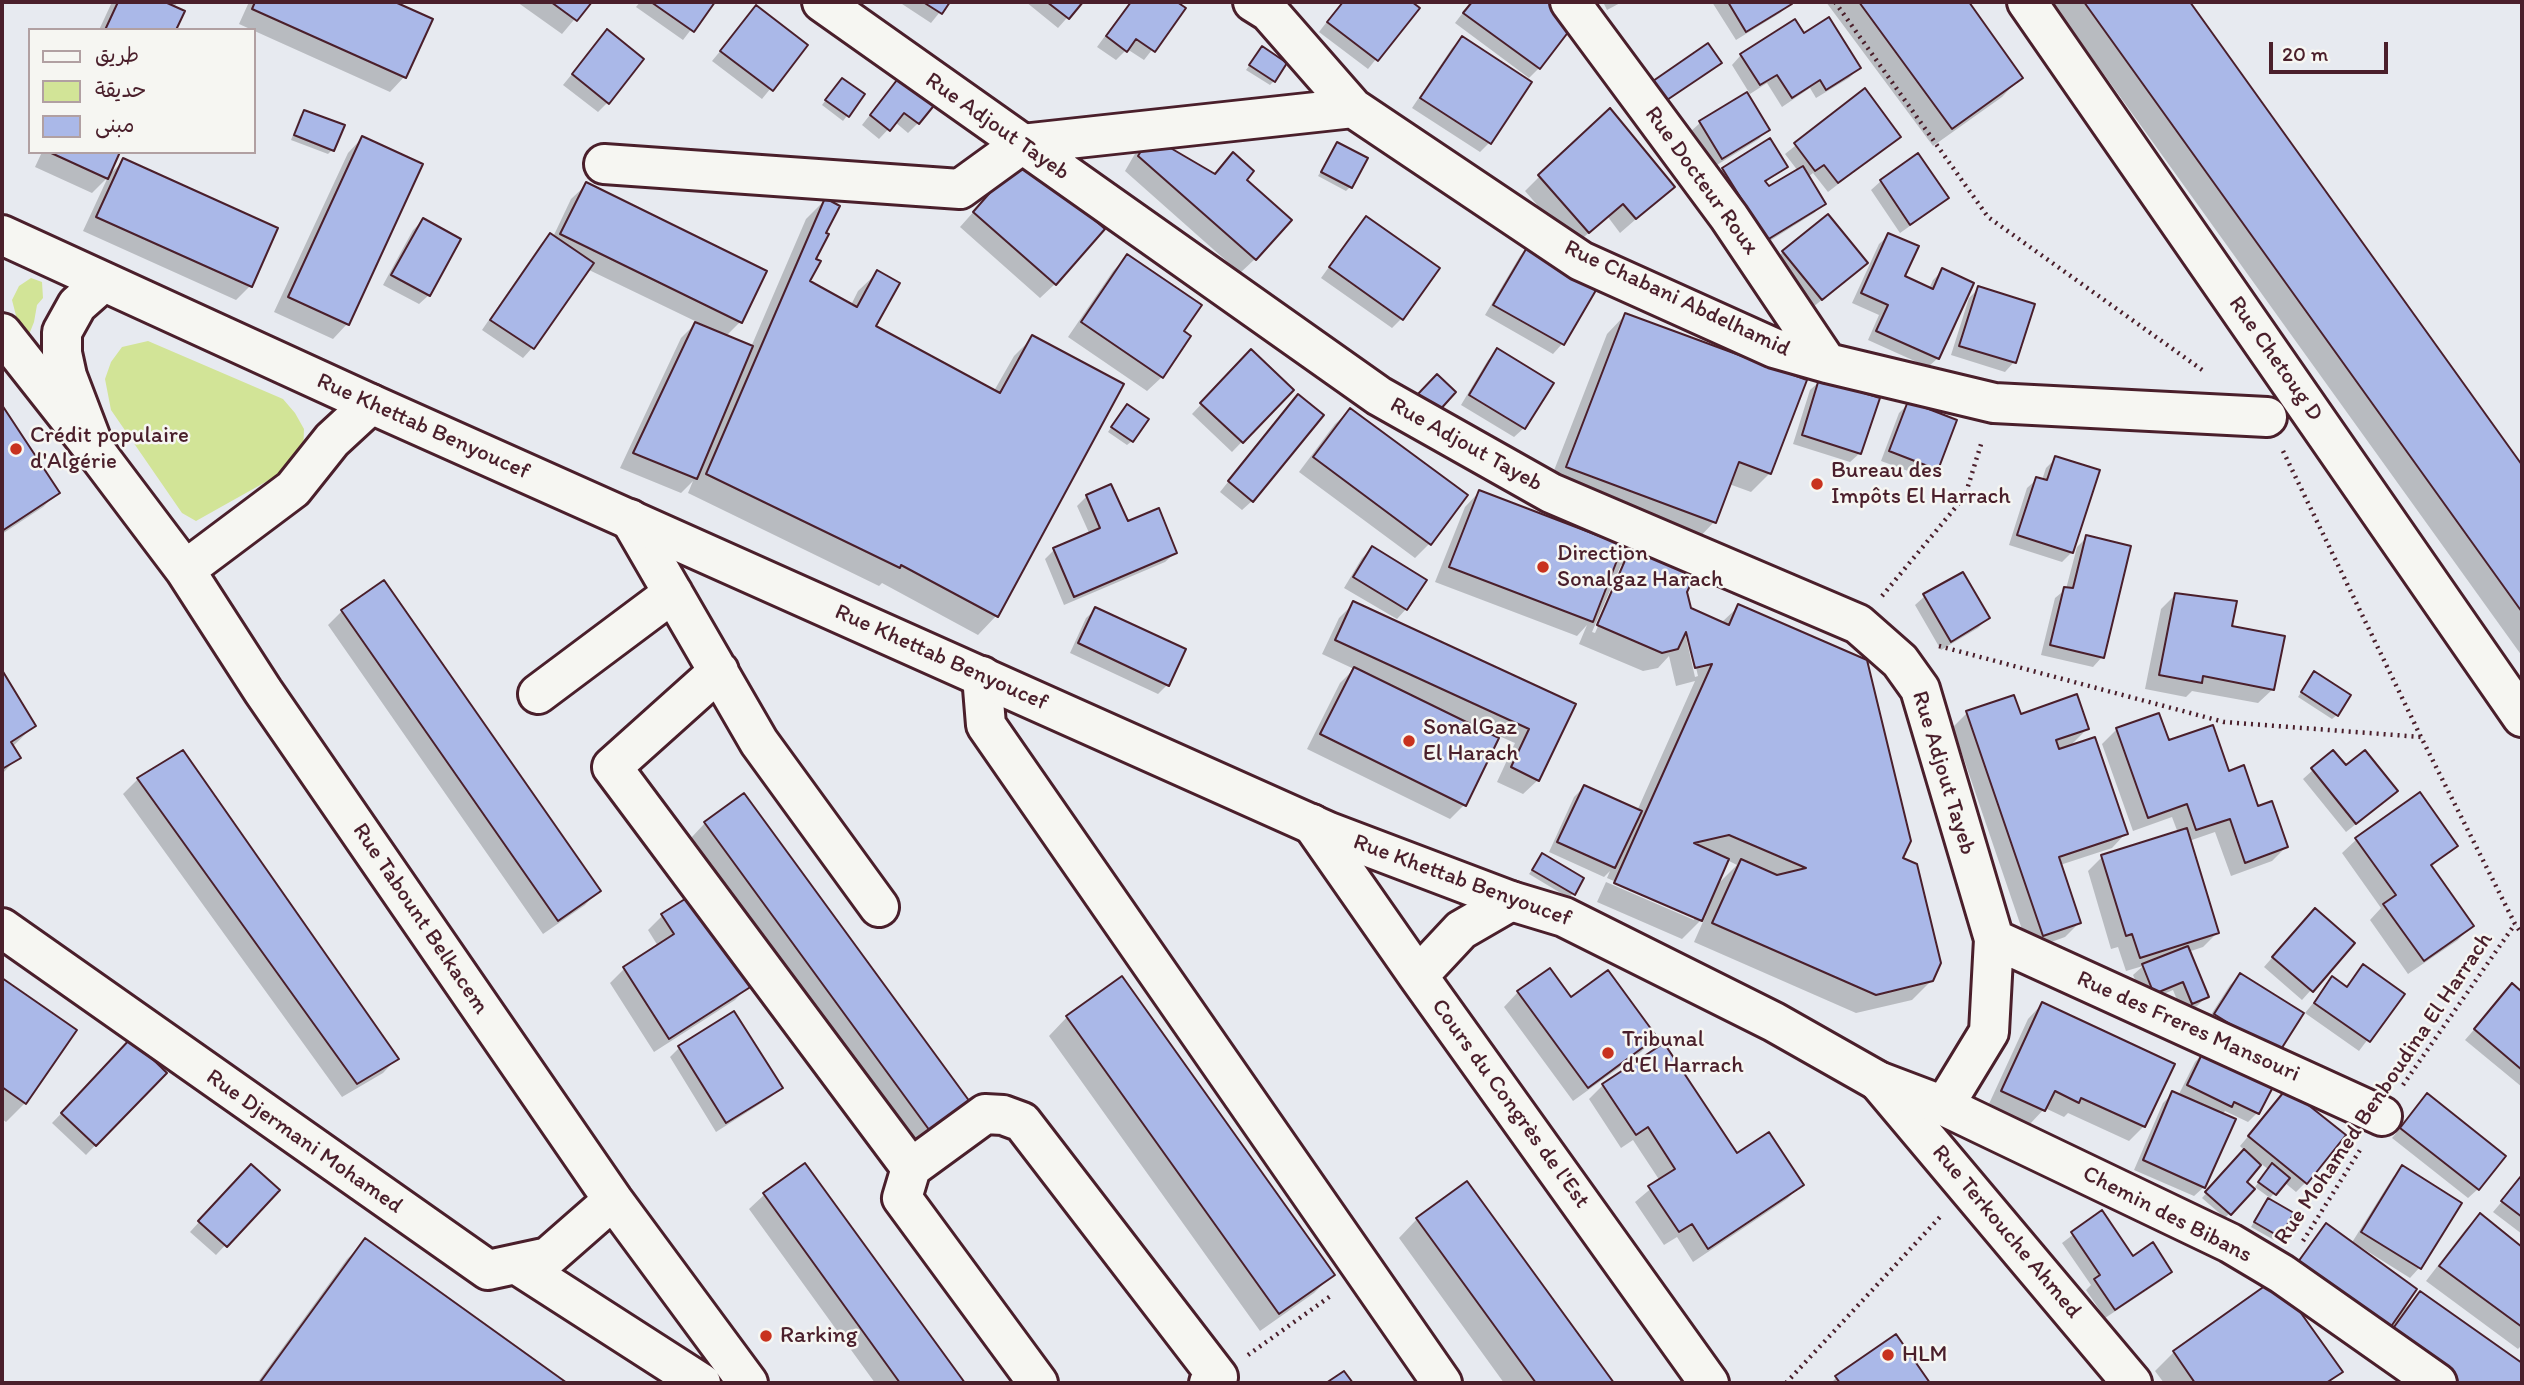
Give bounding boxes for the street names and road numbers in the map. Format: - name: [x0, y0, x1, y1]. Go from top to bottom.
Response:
- street label: Rue Adjout Tayeb: [919, 67, 1075, 187]
- street label: Rue Docteur Roux: [1638, 101, 1764, 261]
- street label: Rue Chabani Abdelhamid: [1560, 234, 1794, 364]
- street label: Rue Chetoug D: [2222, 291, 2328, 427]
- street label: Rue Khettab Benyoucef: [312, 368, 534, 486]
- street label: Rue Adjout Tayeb: [1385, 392, 1547, 498]
- street label: Rue Khettab Benyoucef: [830, 599, 1052, 717]
- street label: Rue Adjout Tayeb: [1905, 688, 1981, 858]
- street label: Rue Tabount Belkacem: [346, 818, 494, 1020]
- street label: Rue Khettab Benyoucef: [1349, 829, 1575, 933]
- street label: Rue Mohamed Benboudina El Harrach: [2269, 927, 2499, 1251]
- street label: Rue des Freres Mansouri: [2072, 965, 2304, 1089]
- street label: Cours du Congrès de l'Est: [1425, 994, 1595, 1214]
- street label: Rue Djermani Mohamed: [200, 1064, 408, 1220]
- street label: Rue Terkouche Ahmed: [1925, 1140, 2087, 1324]
- street label: Chemin des Bibans: [2078, 1160, 2256, 1270]

